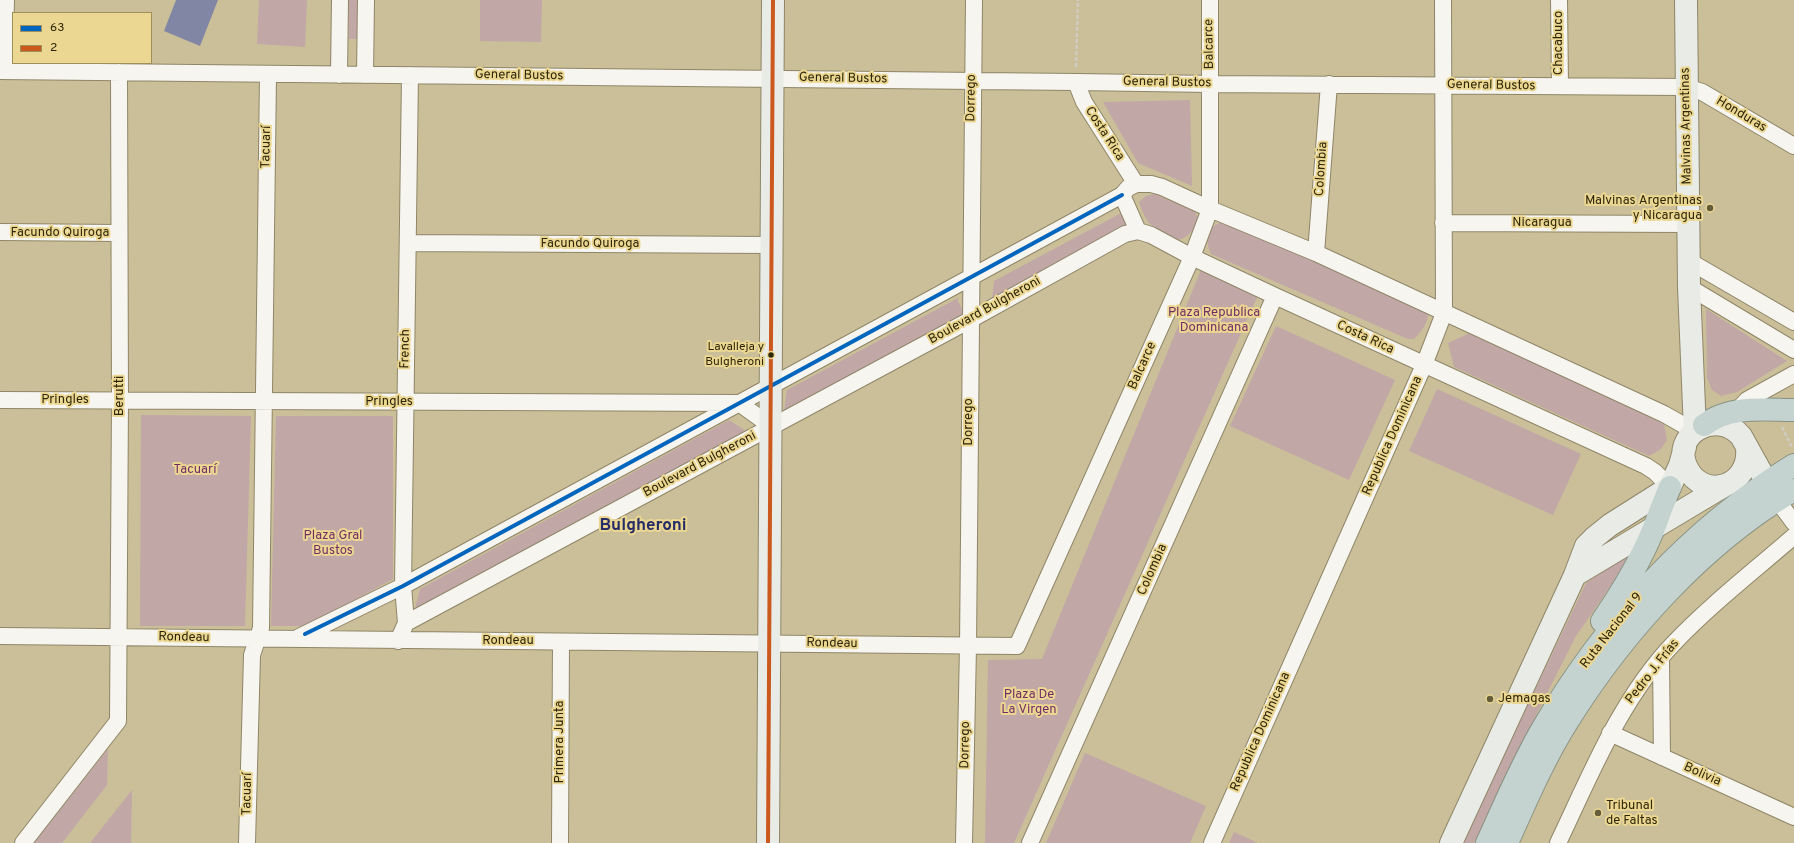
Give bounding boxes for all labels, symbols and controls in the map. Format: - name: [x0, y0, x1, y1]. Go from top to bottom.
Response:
- street label: Chacabuco: [1551, 11, 1567, 75]
- legend: [12, 12, 152, 64]
- street label: Balcarce: [1202, 19, 1218, 69]
- text: 63: [50, 20, 64, 36]
- text: 2: [50, 40, 57, 56]
- street label: General Bustos: [475, 67, 563, 85]
- street label: Malvinas Argentinas: [1678, 67, 1696, 185]
- street label: General Bustos: [799, 70, 887, 88]
- street label: Dorrego: [964, 74, 980, 122]
- street label: General Bustos: [1123, 74, 1211, 92]
- street label: General Bustos: [1447, 77, 1535, 95]
- street label: Honduras: [1713, 94, 1769, 136]
- street label: Costa Rica: [1081, 104, 1127, 164]
- street label: Tacuarí: [259, 125, 275, 169]
- street label: Colombia: [1312, 141, 1332, 197]
- place label: Malvinas Argentinas y Nicaragua: [1585, 193, 1702, 224]
- marker: Malvinas Argentinas y Nicaragua: [1705, 203, 1715, 213]
- street label: Nicaragua: [1512, 215, 1572, 231]
- street label: Facundo Quiroga: [11, 225, 109, 241]
- street label: Facundo Quiroga: [541, 236, 639, 252]
- street label: Boulevard Bulgheroni: [926, 274, 1044, 348]
- park label: Plaza Republica Dominicana: [1168, 305, 1260, 336]
- street label: Costa Rica: [1334, 318, 1396, 358]
- street label: French: [398, 329, 414, 369]
- street label: Balcarce: [1126, 340, 1160, 392]
- place label: Lavalleja y Bulgheroni: [705, 341, 764, 369]
- marker: Lavalleja y Bulgheroni: [766, 350, 776, 360]
- street label: Republica Dominicana: [1360, 374, 1426, 498]
- street label: Berutti: [112, 376, 128, 416]
- street label: Pringles: [41, 392, 89, 408]
- street label: Pringles: [365, 394, 413, 410]
- street label: Dorrego: [961, 398, 977, 446]
- street label: Boulevard Bulgheroni: [641, 429, 759, 501]
- park label: Tacuarí: [174, 462, 216, 478]
- district label: Bulgheroni: [599, 517, 687, 537]
- park label: Plaza Gral Bustos: [304, 528, 362, 559]
- street label: Colombia: [1135, 542, 1171, 598]
- street label: Ruta Nacional 9: [1578, 590, 1646, 672]
- street label: Rondeau: [158, 630, 210, 646]
- street label: Rondeau: [482, 633, 534, 649]
- street label: Rondeau: [806, 636, 858, 652]
- street label: Pedro J. Frías: [1623, 636, 1683, 708]
- street label: Republica Dominicana: [1228, 670, 1294, 794]
- park label: Plaza De La Virgen: [1001, 687, 1057, 718]
- place label: Jemagas: [1498, 691, 1551, 707]
- marker: Jemagas: [1485, 694, 1495, 704]
- street label: Primera Junta: [552, 701, 568, 783]
- street label: Dorrego: [958, 721, 974, 769]
- street label: Bolivia: [1681, 760, 1723, 790]
- street label: Tacuarí: [240, 772, 256, 816]
- place label: Tribunal de Faltas: [1606, 798, 1658, 829]
- marker: Tribunal de Faltas: [1593, 808, 1603, 818]

